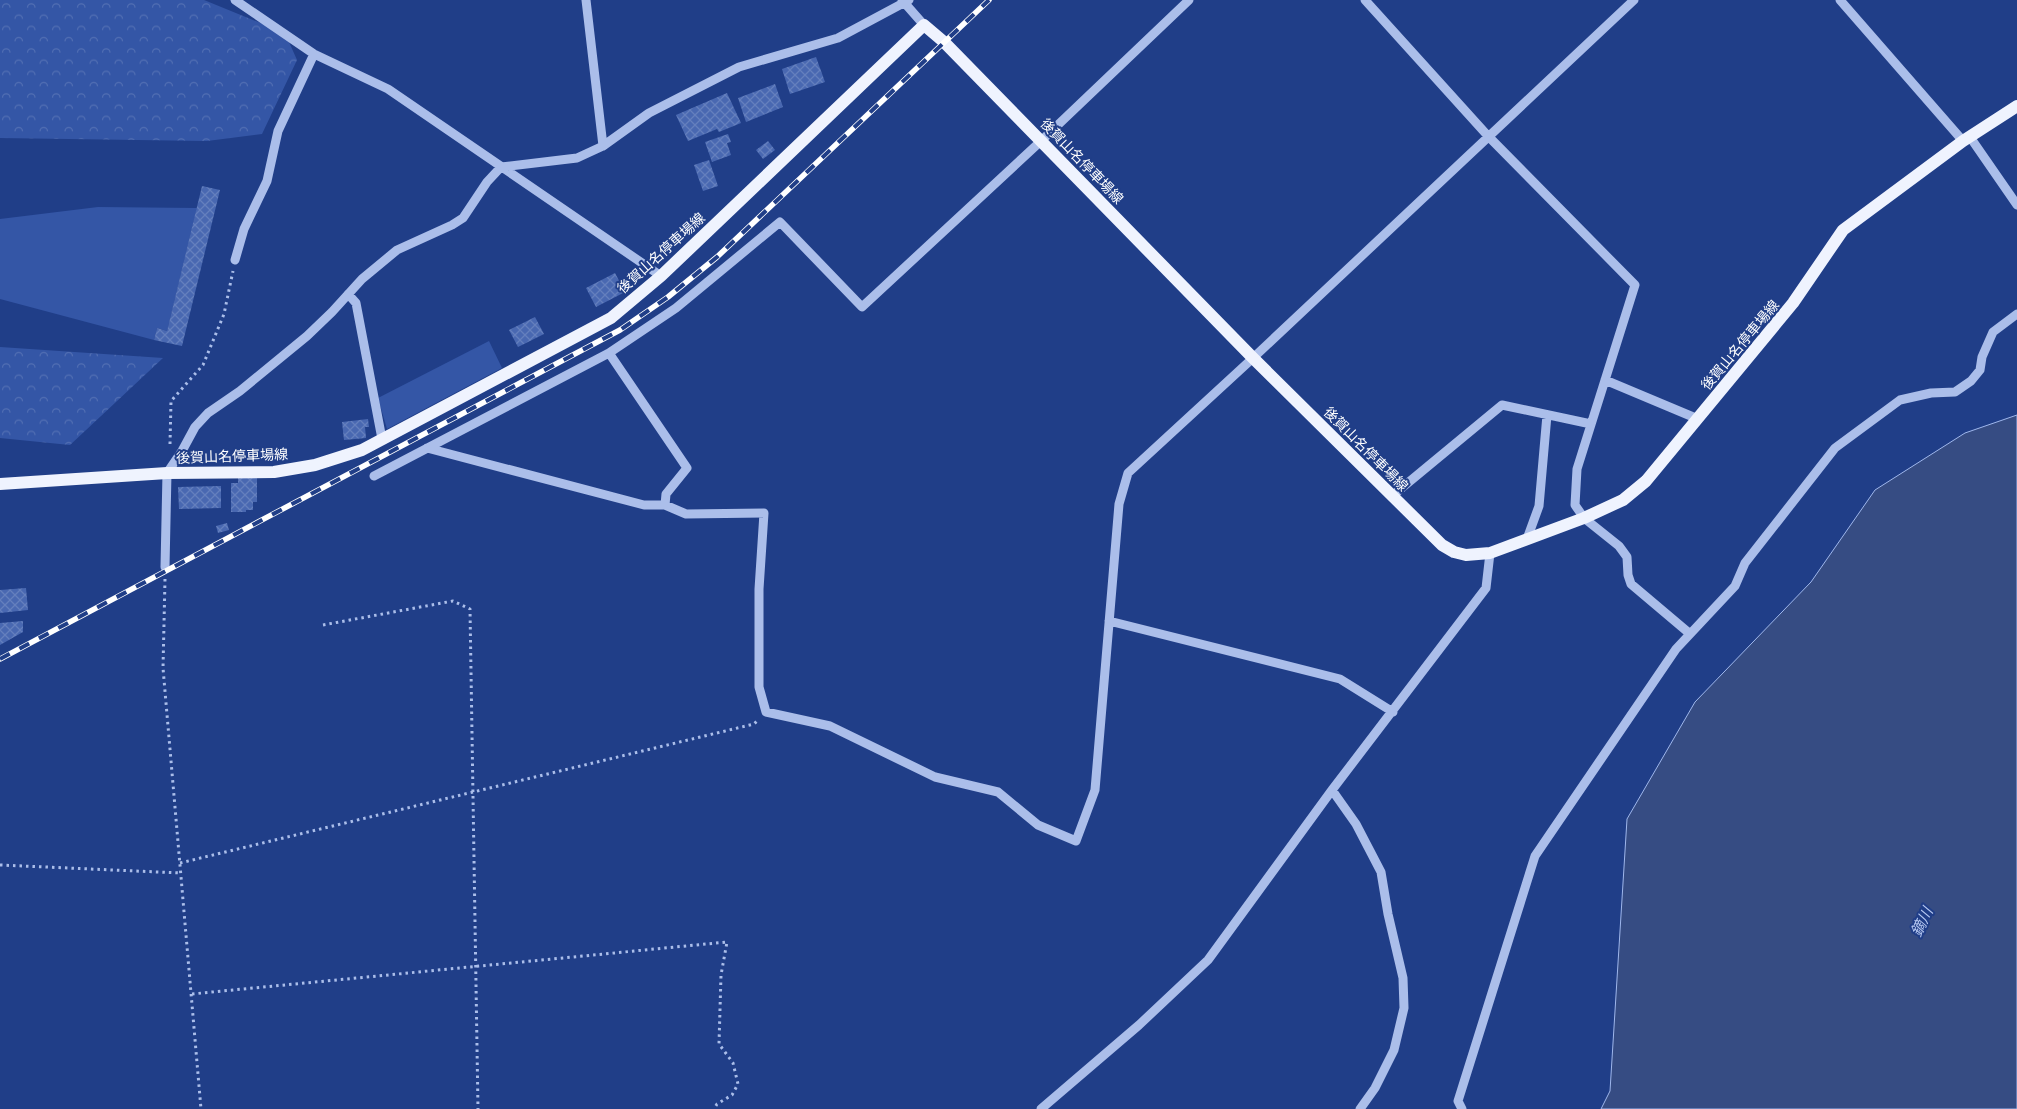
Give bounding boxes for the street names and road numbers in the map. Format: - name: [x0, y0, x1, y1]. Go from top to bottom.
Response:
- street label: 後賀山名停車場線: [1037, 115, 1127, 208]
- street label: 後賀山名停車場線: [614, 210, 709, 297]
- street label: 後賀山名停車場線: [1698, 297, 1783, 394]
- street label: 後賀山名停車場線: [1320, 404, 1411, 495]
- street label: 後賀山名停車場線: [176, 446, 288, 467]

